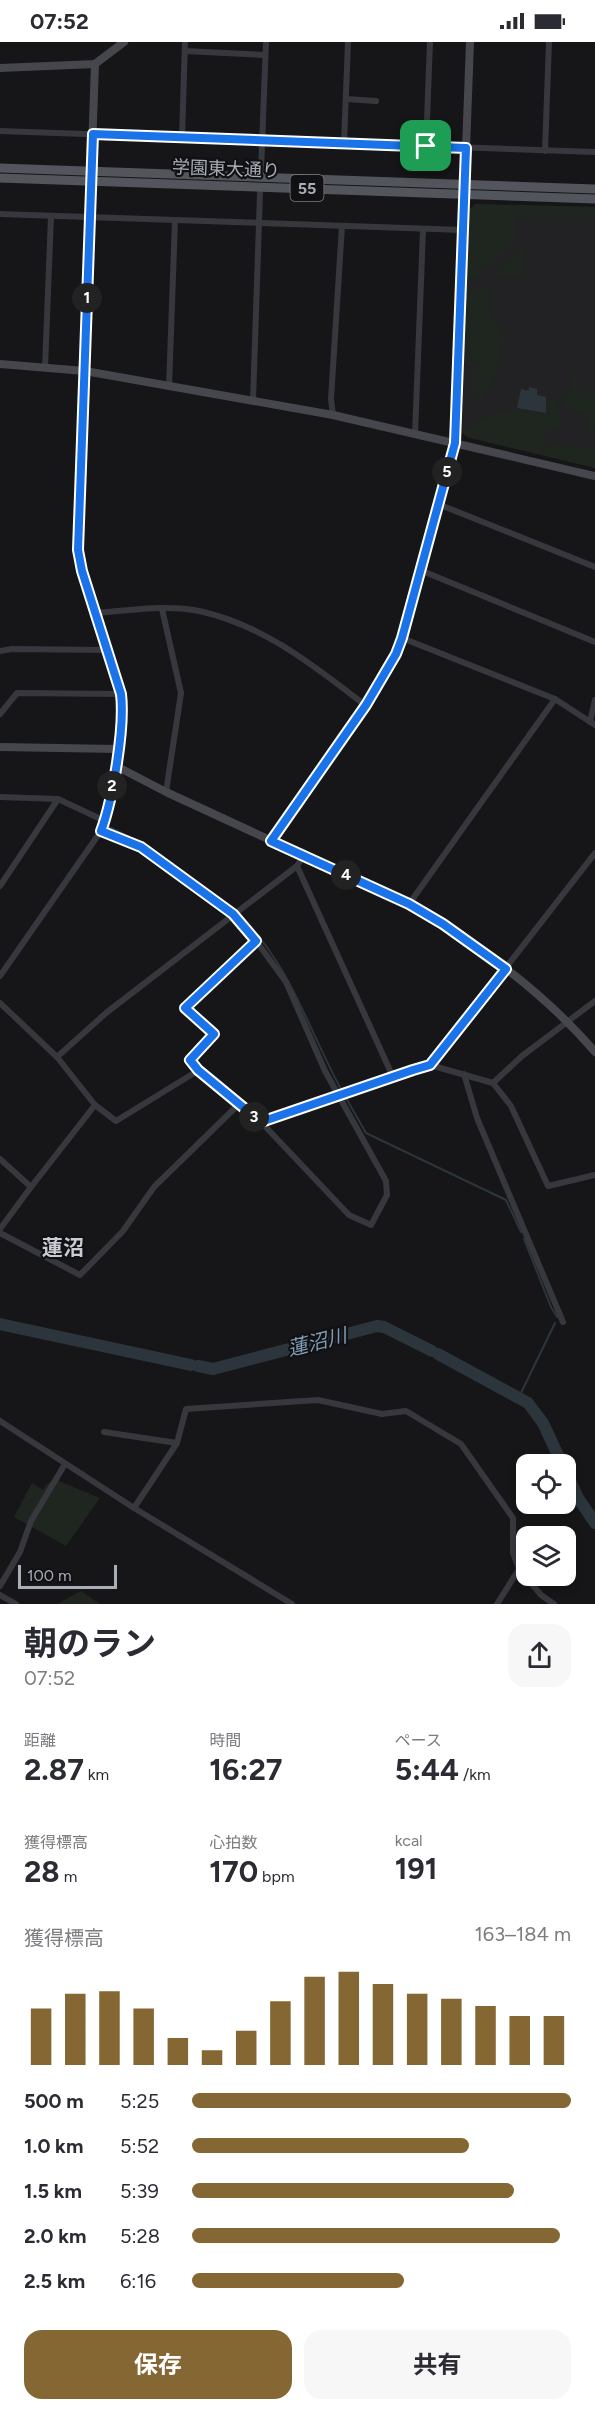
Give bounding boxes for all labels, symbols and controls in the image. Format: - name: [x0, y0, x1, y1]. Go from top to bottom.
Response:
- text: 07:52: [30, 8, 89, 35]
- pin: [400, 120, 451, 171]
- icon: arrive: [409, 129, 442, 162]
- street label: 学園東大通り: [172, 156, 280, 182]
- road number: 55: [290, 175, 324, 201]
- pin: 1: [72, 283, 102, 313]
- text: 1: [84, 288, 90, 307]
- pin: 5: [432, 457, 462, 487]
- text: 5: [442, 462, 452, 481]
- pin: 2: [97, 771, 127, 801]
- text: 2: [107, 776, 117, 795]
- pin: 4: [331, 860, 361, 890]
- text: 4: [341, 865, 351, 884]
- pin: 3: [239, 1102, 269, 1132]
- text: 3: [250, 1107, 258, 1126]
- district label: 蓮沼: [42, 1235, 84, 1260]
- water label: 蓮沼川: [285, 1323, 351, 1361]
- map controls: [516, 1454, 576, 1586]
- button: locate: [516, 1454, 576, 1514]
- button: layers: [516, 1526, 576, 1586]
- scale bar: [18, 1562, 117, 1590]
- text: 100 m: [27, 1566, 72, 1585]
- text: 朝のラン: [24, 1624, 156, 1663]
- button: share: [508, 1624, 571, 1687]
- text: 07:52: [24, 1666, 75, 1690]
- text: 距離: [24, 1731, 56, 1750]
- text: 時間: [209, 1731, 241, 1750]
- text: ペース: [395, 1731, 442, 1750]
- text: 2.87: [24, 1751, 84, 1788]
- text: 16:27: [209, 1751, 282, 1788]
- text: 5:44: [395, 1751, 459, 1788]
- text: km: [84, 1765, 109, 1784]
- text: /km: [459, 1765, 491, 1784]
- text: kcal: [395, 1831, 423, 1850]
- text: 獲得標高: [24, 1833, 88, 1852]
- text: 心拍数: [209, 1833, 257, 1852]
- text: 191: [395, 1850, 437, 1887]
- text: 28: [24, 1853, 60, 1890]
- text: 170: [209, 1853, 258, 1890]
- text: m: [60, 1867, 77, 1886]
- text: bpm: [258, 1867, 295, 1886]
- text: 163–184 m: [475, 1922, 571, 1946]
- text: 獲得標高: [24, 1926, 104, 1950]
- text: 500 m: [24, 2089, 84, 2113]
- text: 5:25: [120, 2089, 159, 2113]
- text: 1.0 km: [24, 2134, 83, 2158]
- text: 5:52: [120, 2134, 159, 2158]
- text: 1.5 km: [24, 2179, 82, 2203]
- text: 5:39: [120, 2179, 159, 2203]
- text: 2.0 km: [24, 2224, 86, 2248]
- text: 5:28: [120, 2224, 160, 2248]
- text: 2.5 km: [24, 2269, 85, 2293]
- text: 6:16: [120, 2269, 156, 2293]
- button: 保存: [24, 2330, 292, 2399]
- button: 共有: [304, 2330, 571, 2399]

